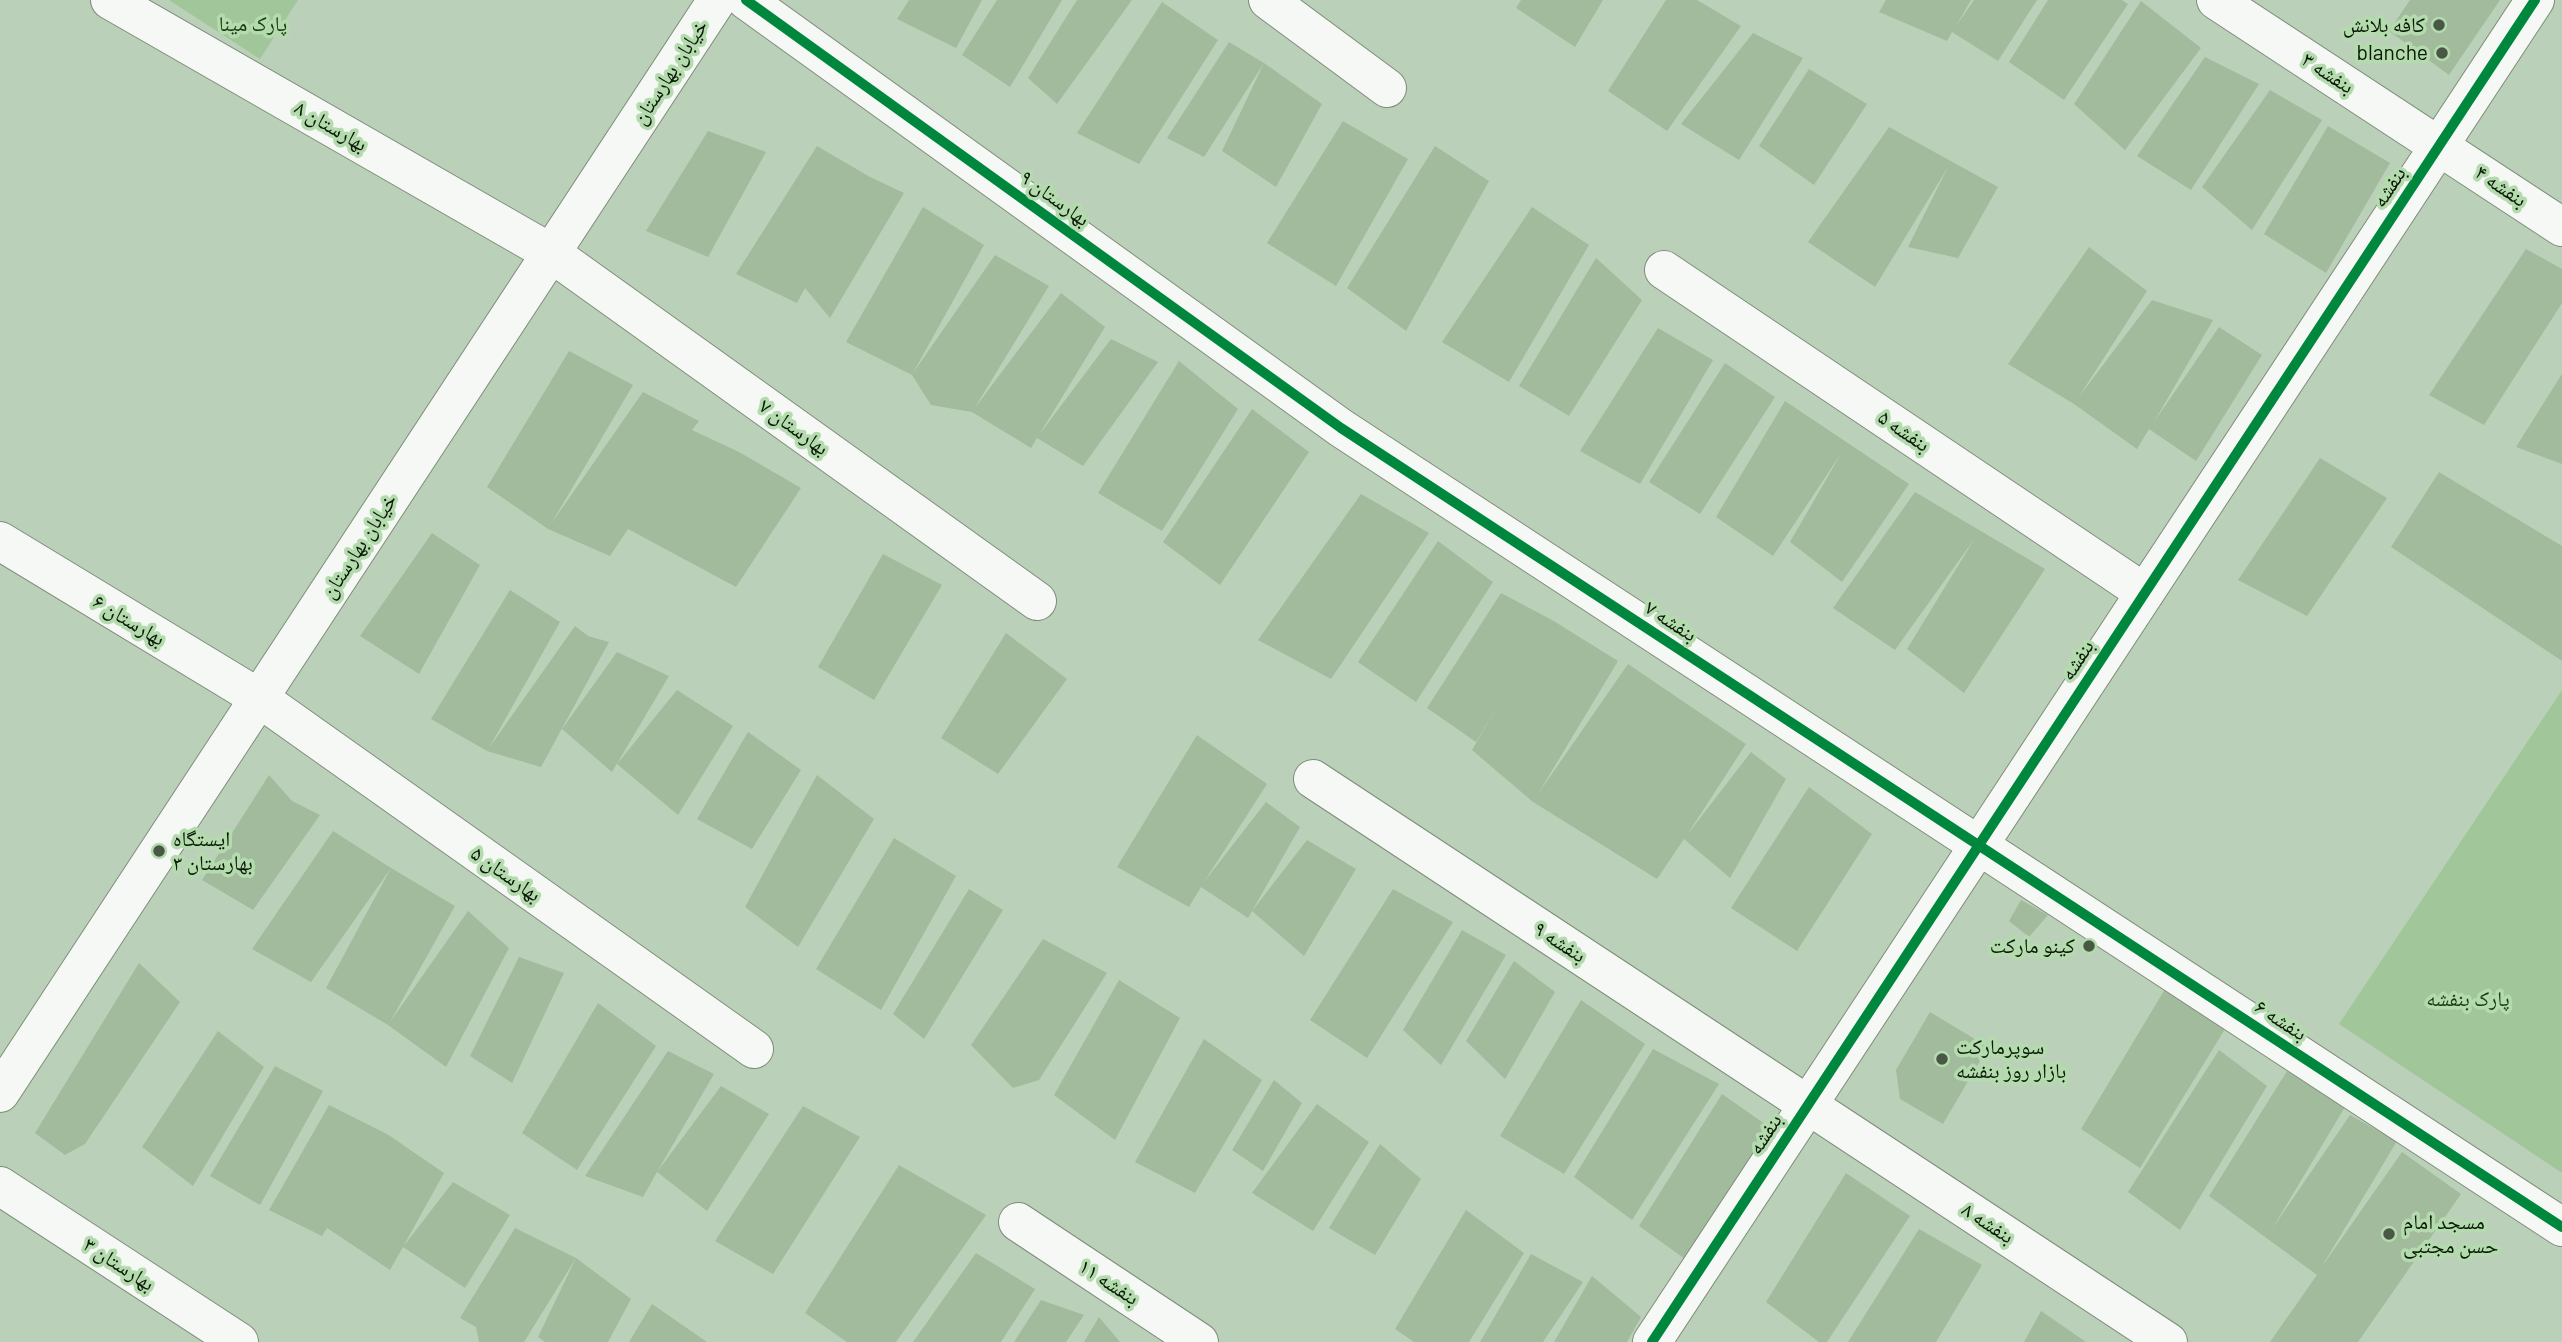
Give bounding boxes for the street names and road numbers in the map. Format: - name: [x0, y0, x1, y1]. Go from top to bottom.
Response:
- street label: خیابان بهارستان: [627, 15, 713, 129]
- street label: بنفشه ۳: [2297, 47, 2359, 99]
- street label: بهارستان ۸: [290, 95, 372, 157]
- street label: بنفشه ۴: [2470, 160, 2532, 212]
- street label: بنفشه: [2367, 162, 2411, 212]
- street label: بهارستان ۹: [1015, 164, 1095, 232]
- street label: بهارستان ۷: [754, 393, 834, 461]
- street label: بنفشه ۵: [1873, 405, 1935, 457]
- street label: خیابان بهارستان: [316, 489, 402, 603]
- street label: بهارستان ۶: [88, 589, 170, 651]
- street label: بنفشه ۷: [1640, 595, 1702, 647]
- street label: بنفشه: [2055, 635, 2099, 685]
- street label: بهارستان ۵: [466, 841, 546, 907]
- street label: بنفشه ۹: [1529, 916, 1591, 968]
- street label: بنفشه ۶: [2250, 994, 2312, 1046]
- street label: بنفشه: [1743, 1109, 1787, 1159]
- street label: بنفشه ۸: [1957, 1197, 2019, 1249]
- street label: بهارستان ۳: [79, 1232, 159, 1296]
- street label: بنفشه ۱۱: [1074, 1253, 1144, 1311]

